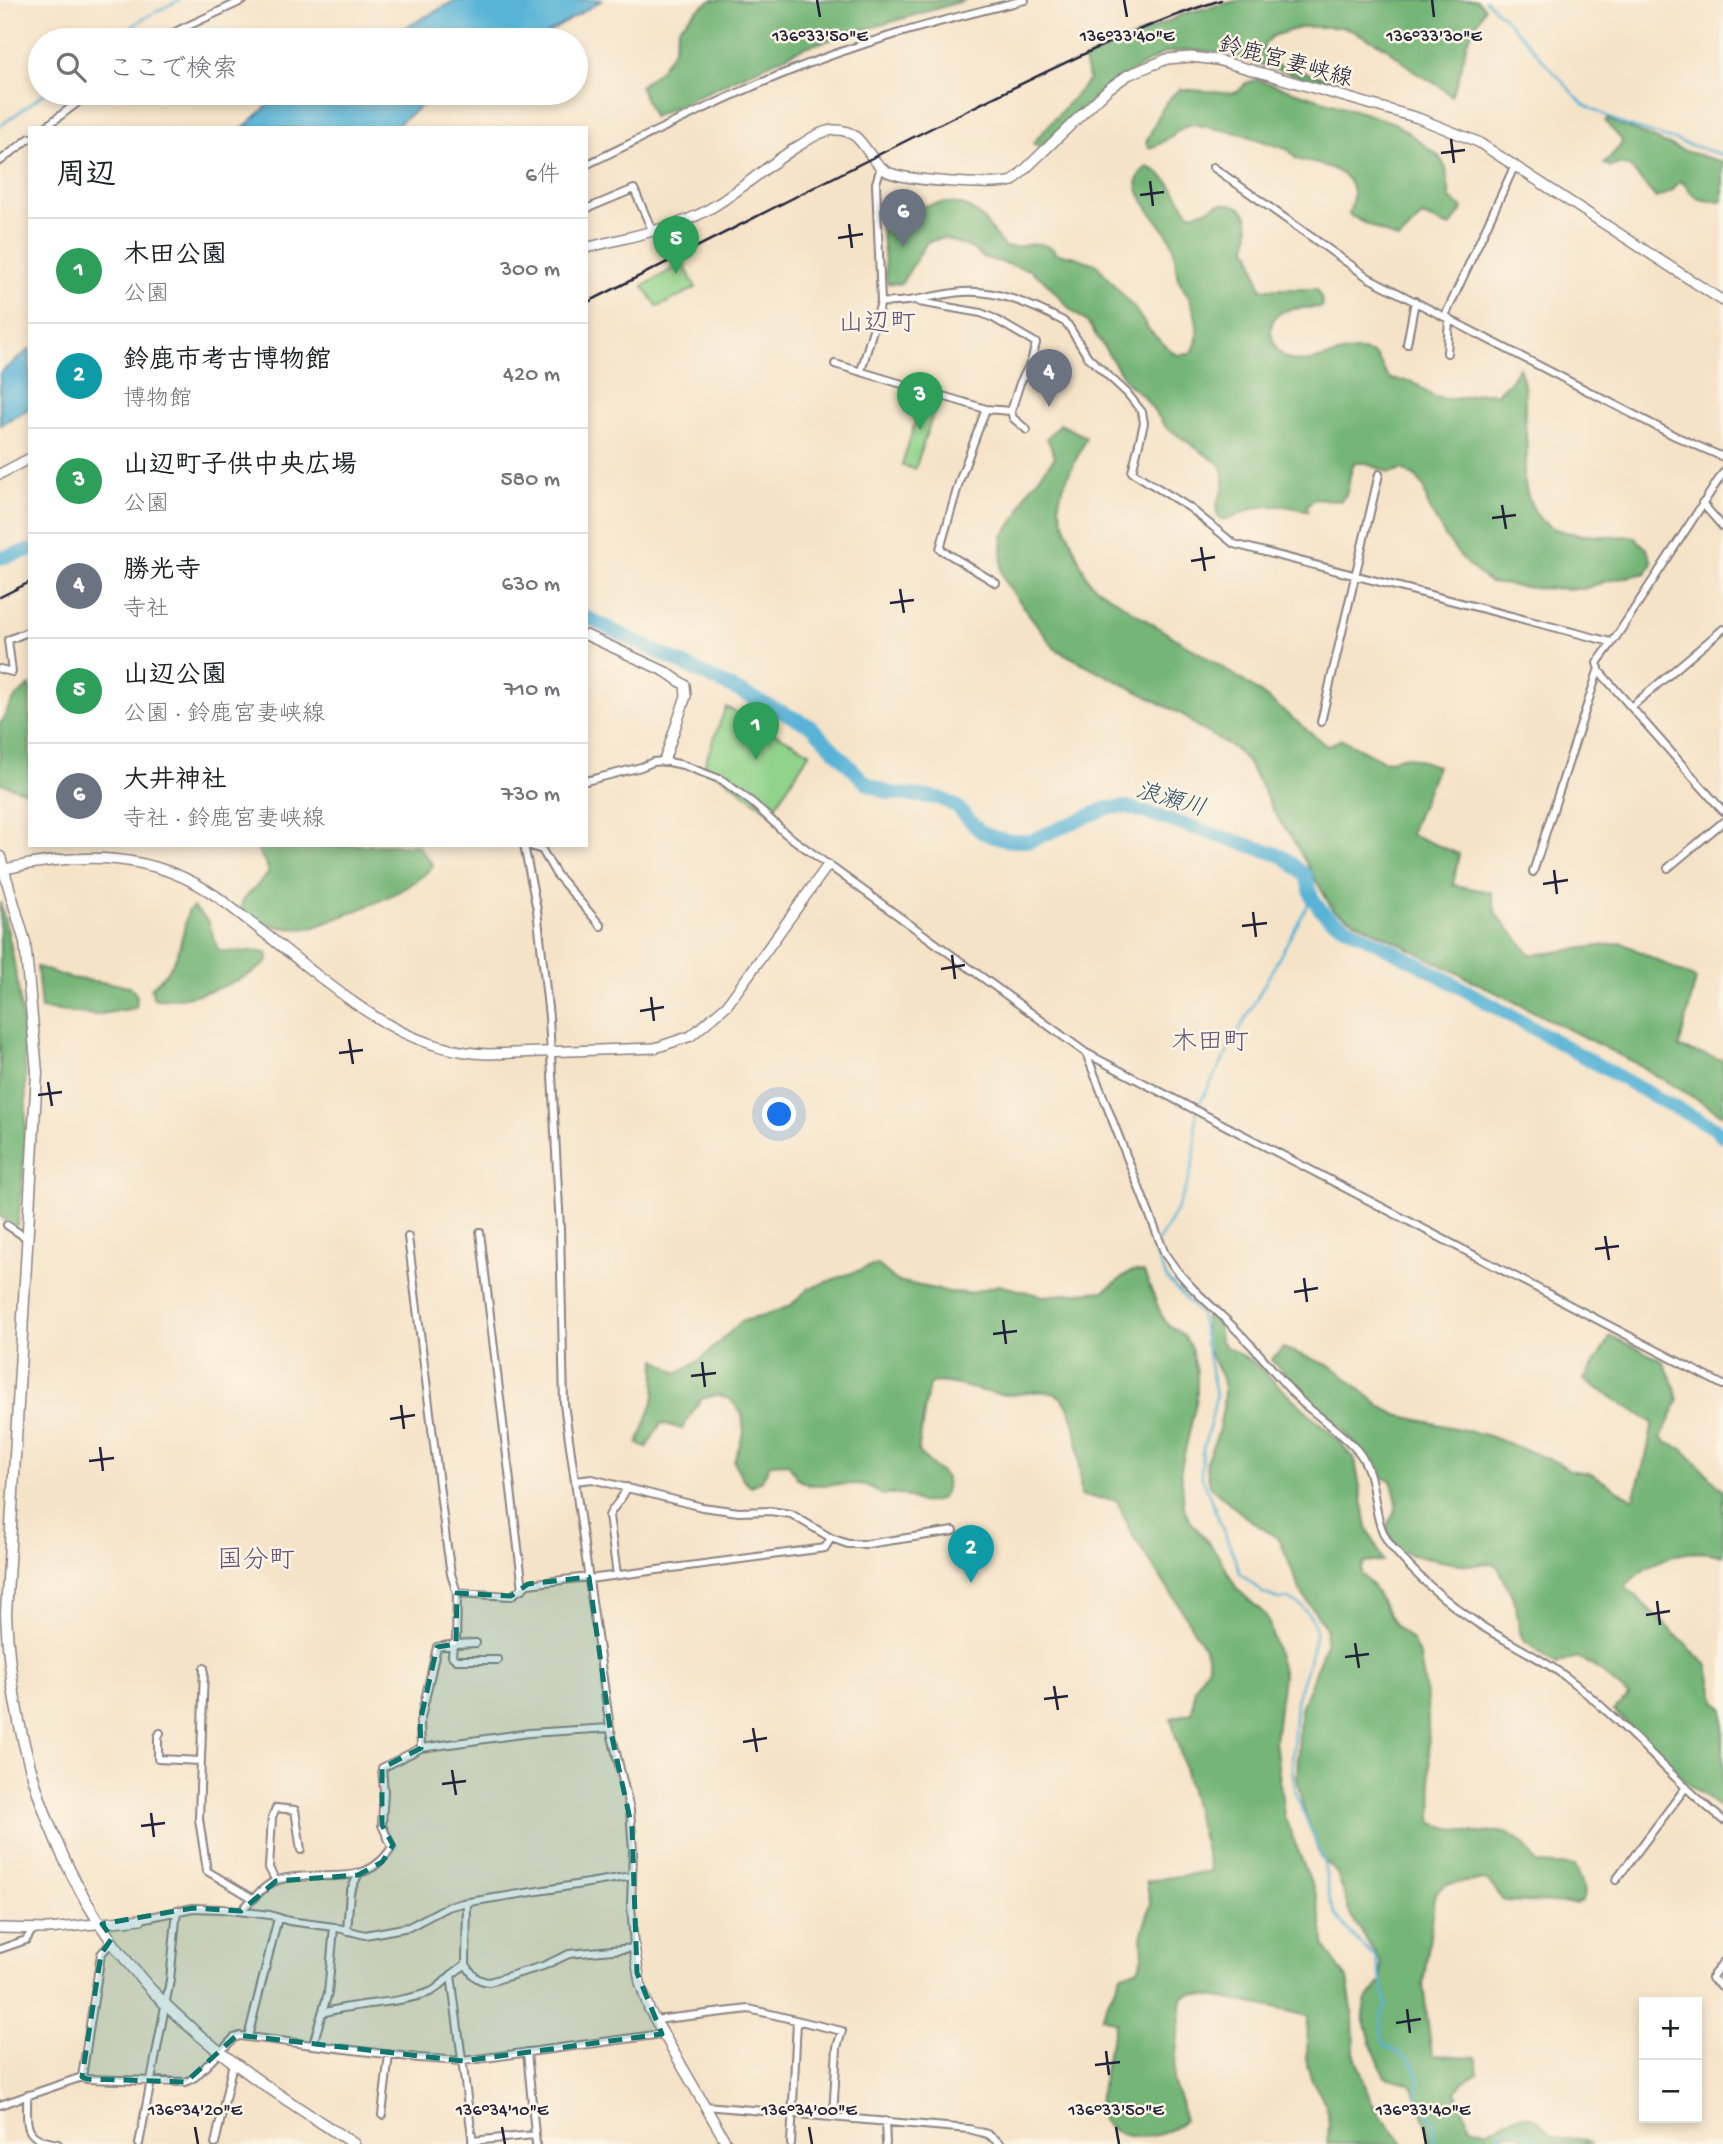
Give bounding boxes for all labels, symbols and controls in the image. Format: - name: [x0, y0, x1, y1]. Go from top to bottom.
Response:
- text: 136°33'50"E: [771, 27, 869, 48]
- text: 136°33'40"E: [1079, 27, 1175, 48]
- text: 136°33'30"E: [1385, 27, 1482, 48]
- search box: [28, 28, 588, 105]
- street label: 鈴鹿宮妻峡線: [1215, 32, 1355, 94]
- icon: search: [52, 48, 90, 86]
- text: ここで検索: [108, 56, 238, 87]
- text: 周辺: [56, 160, 116, 195]
- text: 6件: [525, 163, 560, 190]
- pin: 6: [880, 189, 926, 247]
- pin: 5: [653, 216, 699, 274]
- text: 木田公園: [123, 242, 227, 273]
- text: 1: [74, 257, 84, 284]
- text: 300 m: [500, 257, 560, 284]
- text: 公園: [123, 282, 169, 309]
- district label: 山辺町: [838, 310, 916, 341]
- text: 鈴鹿市考古博物館: [123, 347, 331, 378]
- pin: 4: [1026, 349, 1072, 407]
- text: 2: [73, 362, 85, 389]
- text: 420 m: [503, 362, 560, 389]
- pin: 3: [897, 372, 943, 430]
- text: 博物館: [123, 387, 192, 414]
- text: 山辺町子供中央広場: [123, 452, 357, 483]
- text: 3: [73, 467, 85, 494]
- text: 580 m: [500, 467, 560, 494]
- text: 公園: [123, 492, 169, 519]
- text: 勝光寺: [123, 557, 201, 588]
- text: 4: [74, 572, 84, 599]
- text: 630 m: [502, 572, 560, 599]
- text: 寺社: [123, 597, 169, 624]
- text: 山辺公園: [123, 662, 227, 693]
- text: 5: [73, 677, 85, 704]
- text: 710 m: [504, 677, 560, 704]
- text: 公園 · 鈴鹿宮妻峡線: [123, 702, 325, 729]
- pin: 1: [733, 702, 779, 760]
- text: 大井神社: [123, 767, 227, 798]
- water label: 浪瀬川: [1131, 777, 1209, 825]
- text: 6: [73, 782, 85, 809]
- text: 730 m: [501, 782, 560, 809]
- text: 寺社 · 鈴鹿宮妻峡線: [123, 807, 325, 834]
- district label: 木田町: [1171, 1027, 1249, 1060]
- your location: [762, 1097, 796, 1131]
- pin: 2: [948, 1525, 994, 1583]
- district label: 国分町: [217, 1546, 295, 1578]
- map controls: [1639, 1997, 1702, 2123]
- button: +: [1639, 1997, 1702, 2060]
- button: −: [1639, 2060, 1702, 2123]
- text: 136°34'20"E: [147, 2101, 243, 2122]
- text: 136°34'10"E: [455, 2101, 549, 2122]
- text: 136°34'00"E: [760, 2101, 857, 2122]
- text: 136°33'50"E: [1067, 2101, 1165, 2122]
- text: 136°33'40"E: [1375, 2101, 1471, 2122]

